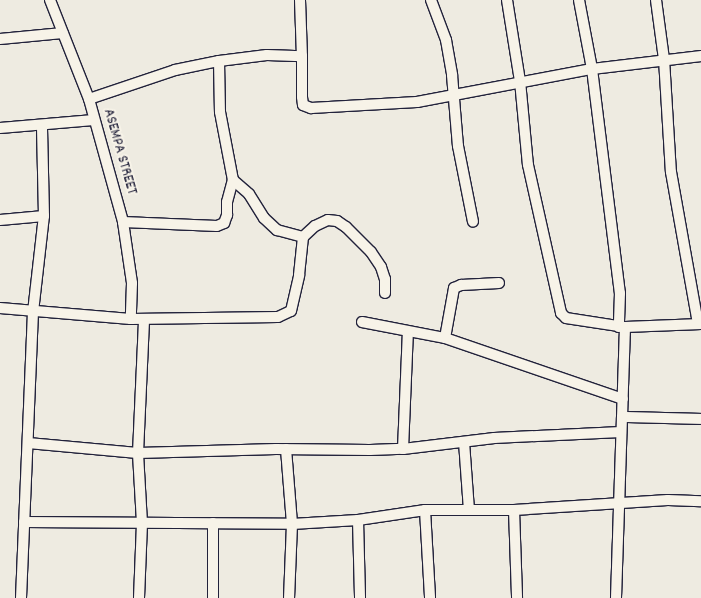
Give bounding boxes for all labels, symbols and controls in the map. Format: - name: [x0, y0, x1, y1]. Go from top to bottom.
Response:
- street label: ASEMPA STREET: [98, 107, 140, 197]

